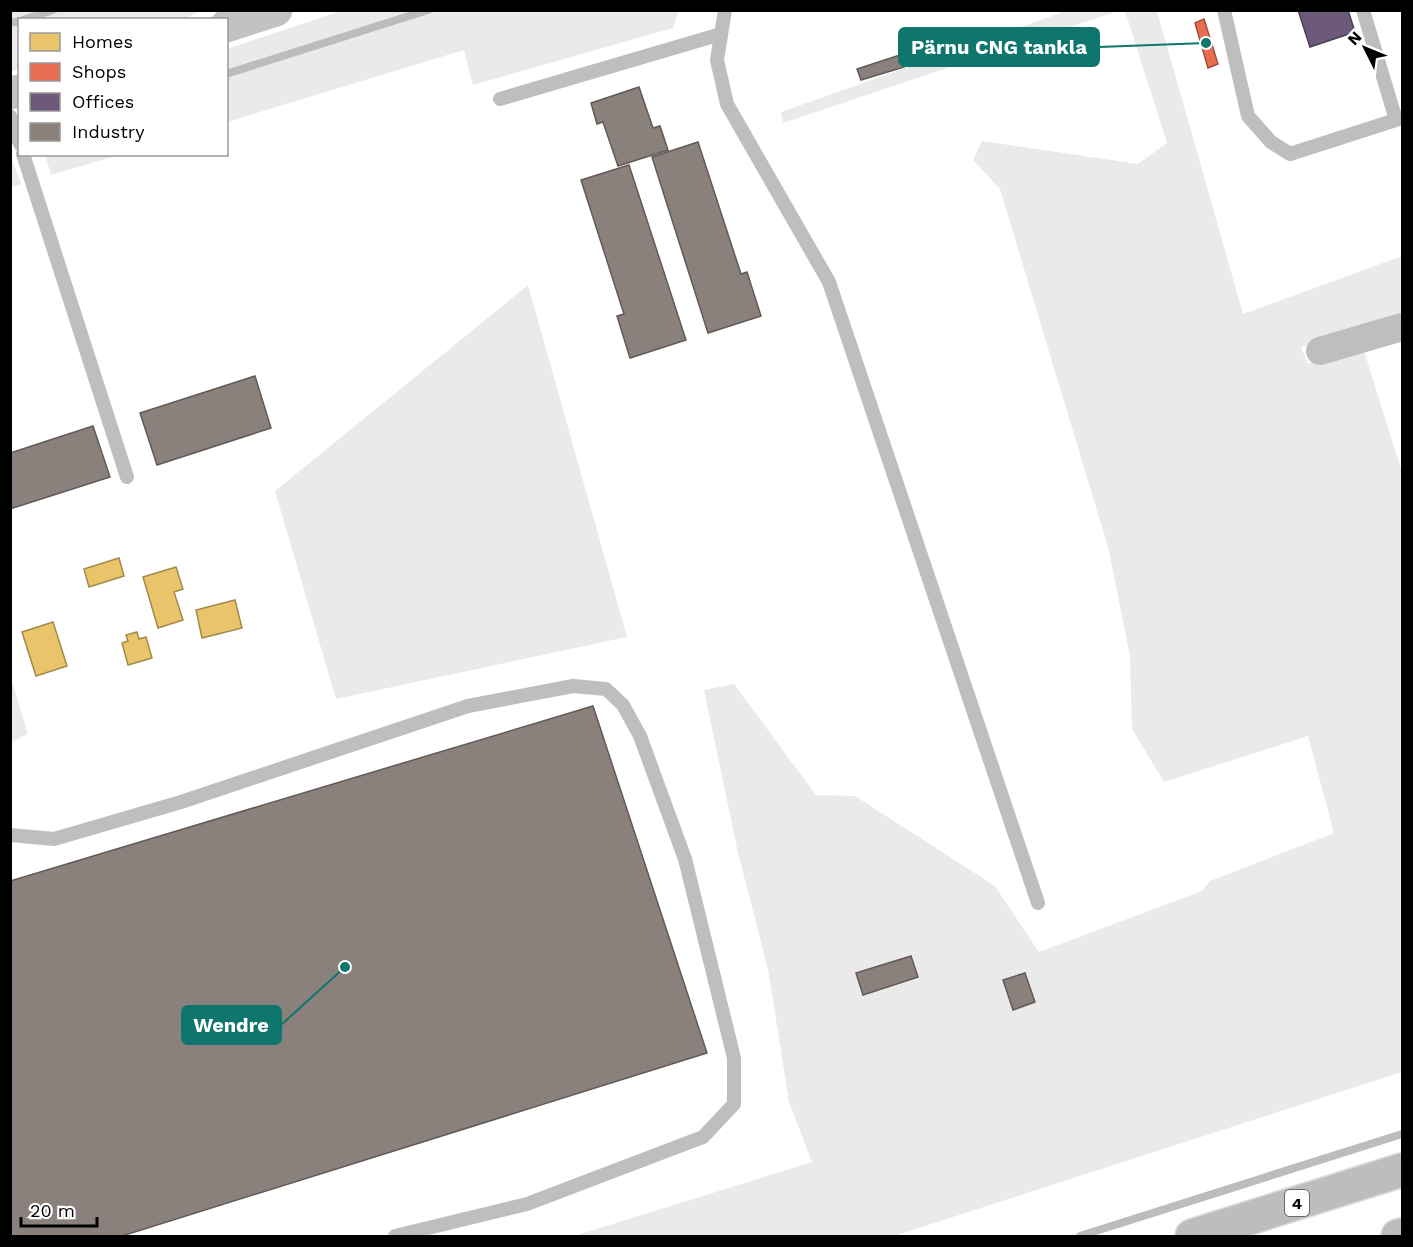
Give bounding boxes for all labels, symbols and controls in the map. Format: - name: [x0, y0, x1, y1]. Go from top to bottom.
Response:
- legend: [18, 18, 228, 156]
- north arrow: [1335, 18, 1395, 78]
- text: N: [1343, 27, 1365, 49]
- callout: Pärnu CNG tankla: [899, 28, 1099, 66]
- text: Homes: [72, 31, 133, 52]
- text: Pärnu CNG tankla: [911, 35, 1087, 59]
- text: Shops: [72, 61, 126, 82]
- text: Offices: [72, 91, 134, 112]
- text: Industry: [72, 121, 145, 142]
- callout: Wendre: [182, 1006, 281, 1044]
- text: Wendre: [193, 1013, 269, 1037]
- scale bar: [21, 1190, 98, 1228]
- road number: 4: [1285, 1190, 1309, 1216]
- text: 20 m: [30, 1200, 75, 1221]

